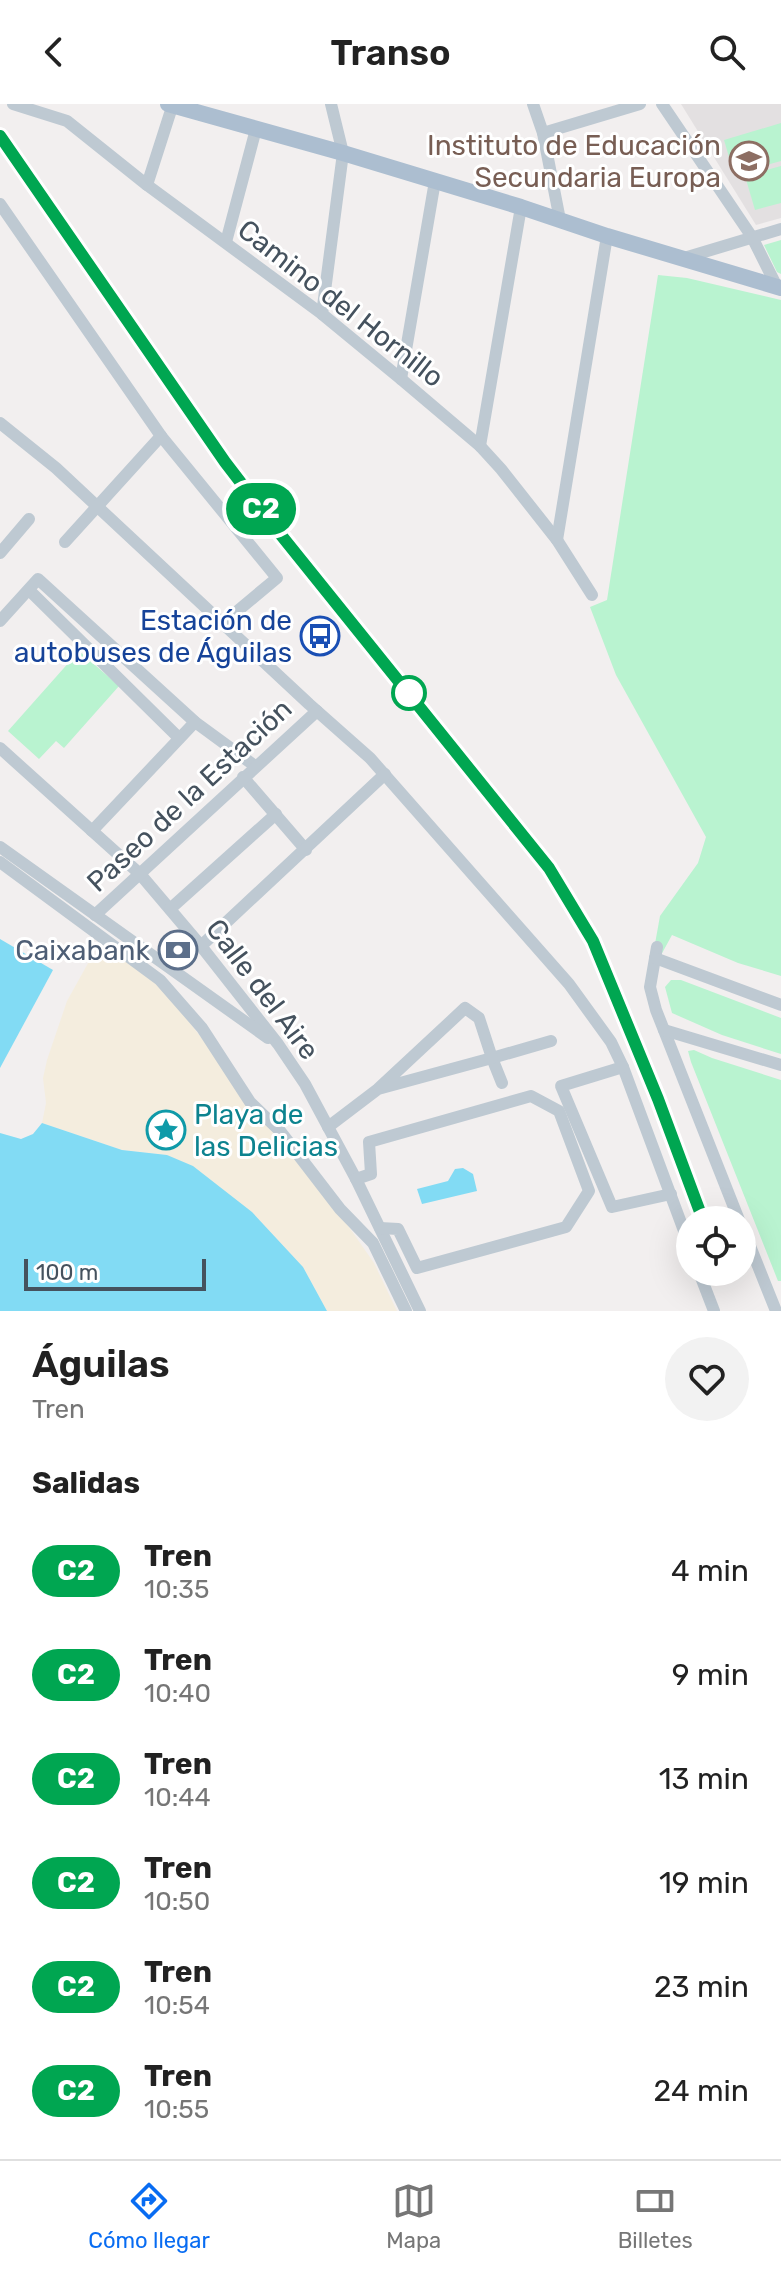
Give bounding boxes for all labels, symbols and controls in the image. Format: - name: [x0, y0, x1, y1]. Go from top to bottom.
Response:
- icon: back: [32, 30, 76, 74]
- icon: search: [705, 30, 749, 74]
- text: Transo: [330, 31, 451, 74]
- place label: Instituto de Educación Secundaria Europa: [427, 129, 721, 194]
- school or university icon: Instituto de Educación Secundaria Europa: [728, 140, 770, 182]
- street label: Camino del Hornillo: [231, 213, 450, 394]
- line badge: C2: [225, 483, 297, 535]
- text: C2: [242, 492, 280, 525]
- place label: Estación de autobuses de Águilas: [14, 604, 292, 669]
- bus stop icon: Estación de autobuses de Águilas: [299, 615, 341, 657]
- unlabelled marker: [392, 676, 426, 710]
- street label: Paseo de la Estación: [80, 692, 298, 899]
- street label: Calle del Aire: [199, 913, 326, 1066]
- bank icon: Caixabank: [157, 929, 199, 971]
- place label: Caixabank: [15, 934, 151, 967]
- place label: Playa de las Delicias: [194, 1098, 338, 1163]
- place icon: Playa de las Delicias: [145, 1109, 187, 1151]
- map controls: [676, 1206, 756, 1286]
- button: locate: [676, 1206, 756, 1286]
- scale bar: [24, 1255, 206, 1291]
- text: 100 m: [36, 1259, 98, 1286]
- button: heart: [665, 1337, 749, 1421]
- text: Águilas: [32, 1341, 170, 1387]
- text: Tren: [32, 1394, 85, 1425]
- text: Salidas: [32, 1465, 140, 1501]
- text: Tren: [144, 1538, 212, 1574]
- text: 4 min: [671, 1553, 749, 1589]
- text: C2: [57, 1554, 95, 1587]
- text: 10:35: [144, 1574, 209, 1605]
- text: Tren: [144, 1642, 212, 1678]
- text: 9 min: [672, 1657, 749, 1693]
- text: C2: [57, 1658, 95, 1691]
- text: 10:40: [144, 1678, 211, 1709]
- text: Tren: [144, 1746, 212, 1782]
- text: 13 min: [659, 1761, 749, 1797]
- text: C2: [57, 1762, 95, 1795]
- text: 10:44: [144, 1782, 211, 1813]
- text: Tren: [144, 1850, 212, 1886]
- text: 19 min: [659, 1865, 749, 1901]
- text: C2: [57, 1866, 95, 1899]
- text: 10:50: [144, 1886, 210, 1917]
- text: Tren: [144, 1954, 212, 1990]
- text: 23 min: [654, 1969, 749, 2005]
- text: C2: [57, 1970, 95, 2003]
- text: 10:54: [144, 1990, 210, 2021]
- text: Tren: [144, 2058, 212, 2094]
- text: 24 min: [654, 2073, 749, 2109]
- text: C2: [57, 2074, 95, 2107]
- text: 10:55: [144, 2094, 209, 2125]
- tab: Cómo llegar: [88, 2179, 210, 2254]
- tab: Mapa: [386, 2179, 441, 2254]
- tab: Billetes: [618, 2179, 693, 2254]

